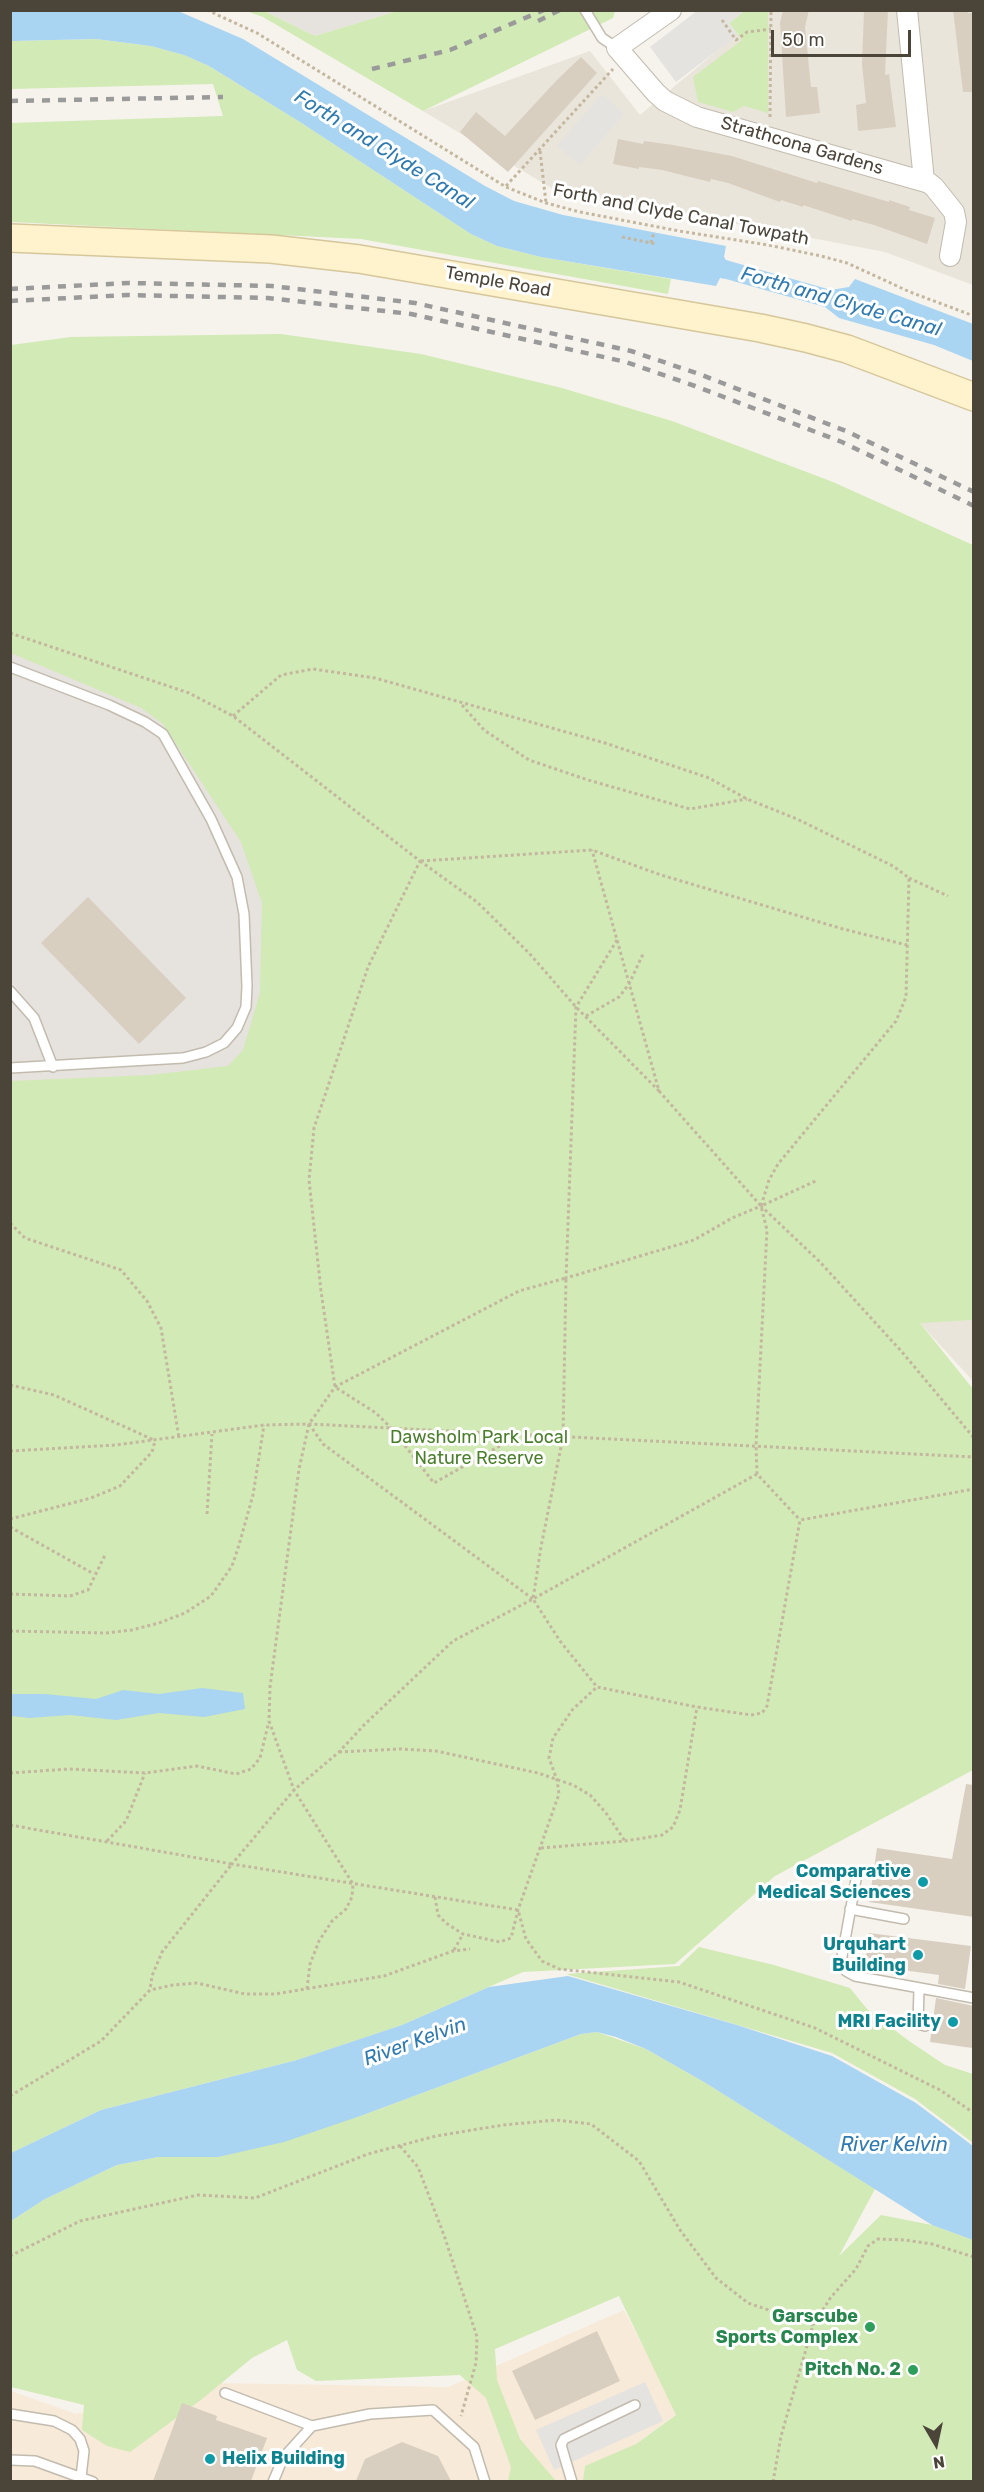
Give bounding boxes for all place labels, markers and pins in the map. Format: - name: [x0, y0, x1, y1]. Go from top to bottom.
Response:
- place label: Comparative Medical Sciences: [757, 1861, 911, 1904]
- marker: Comparative Medical Sciences: [916, 1875, 930, 1889]
- place label: Urquhart Building: [823, 1934, 906, 1976]
- marker: Urquhart Building: [911, 1948, 925, 1962]
- place label: MRI Facility: [837, 2011, 941, 2033]
- marker: MRI Facility: [946, 2015, 960, 2029]
- place label: Garscube Sports Complex: [716, 2306, 858, 2348]
- marker: Garscube Sports Complex: [863, 2320, 877, 2334]
- place label: Pitch No. 2: [805, 2359, 901, 2381]
- marker: Pitch No. 2: [906, 2363, 920, 2377]
- place label: Helix Building: [222, 2448, 345, 2470]
- marker: Helix Building: [203, 2452, 217, 2466]

